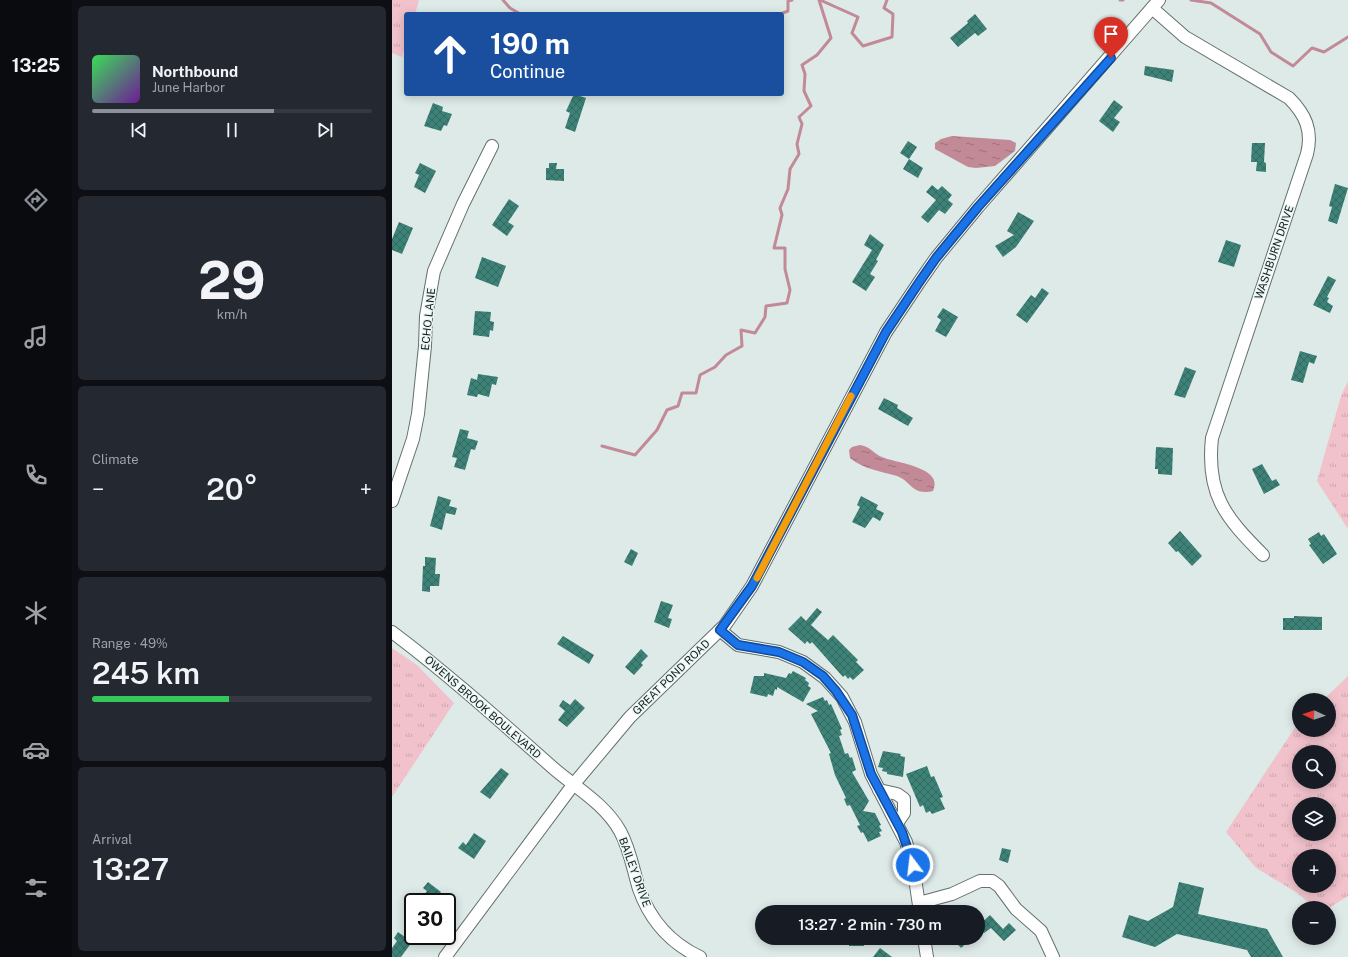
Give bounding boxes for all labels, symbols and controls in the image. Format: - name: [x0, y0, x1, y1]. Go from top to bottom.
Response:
- pin: [1094, 17, 1128, 58]
- icon: arrive: [1100, 23, 1122, 45]
- text: 190 m: [490, 27, 570, 60]
- icon: ahead: [424, 28, 476, 80]
- text: 13:25: [12, 55, 60, 76]
- text: Continue: [490, 61, 565, 82]
- text: Northbound: [152, 63, 238, 80]
- text: June Harbor: [152, 80, 225, 95]
- icon: previous: [128, 119, 150, 141]
- icon: pause: [221, 119, 243, 141]
- icon: next: [314, 119, 336, 141]
- icon: directions: [22, 186, 50, 214]
- street label: WASHBURN DRIVE: [1252, 203, 1296, 301]
- text: 29: [198, 250, 266, 311]
- street label: ECHO LANE: [419, 287, 437, 351]
- text: km/h: [217, 307, 247, 322]
- icon: music: [22, 323, 50, 351]
- text: Climate: [92, 452, 139, 467]
- icon: phone: [22, 461, 50, 489]
- text: 20°: [206, 471, 258, 507]
- text: −: [92, 476, 104, 502]
- text: +: [360, 476, 372, 502]
- icon: climate: [22, 599, 50, 627]
- text: Range · 49%: [92, 636, 168, 651]
- street label: GREAT POND ROAD: [630, 637, 712, 717]
- street label: OWENS BROOK BOULEVARD: [423, 653, 544, 761]
- text: 245 km: [92, 655, 200, 691]
- north arrow: [1292, 693, 1336, 737]
- map controls: [1292, 693, 1336, 945]
- icon: car: [22, 736, 50, 764]
- button: search: [1292, 745, 1336, 789]
- button: layers: [1292, 797, 1336, 841]
- text: Arrival: [92, 832, 132, 847]
- street label: BAILEY DRIVE: [617, 836, 653, 909]
- position arrow: [892, 844, 934, 886]
- button: +: [1292, 849, 1336, 893]
- text: 13:27: [92, 851, 169, 887]
- icon: filters: [22, 874, 50, 902]
- speed limit sign: 30: [404, 893, 456, 945]
- button: −: [1292, 901, 1336, 945]
- text: 13:27 · 2 min · 730 m: [798, 916, 942, 933]

